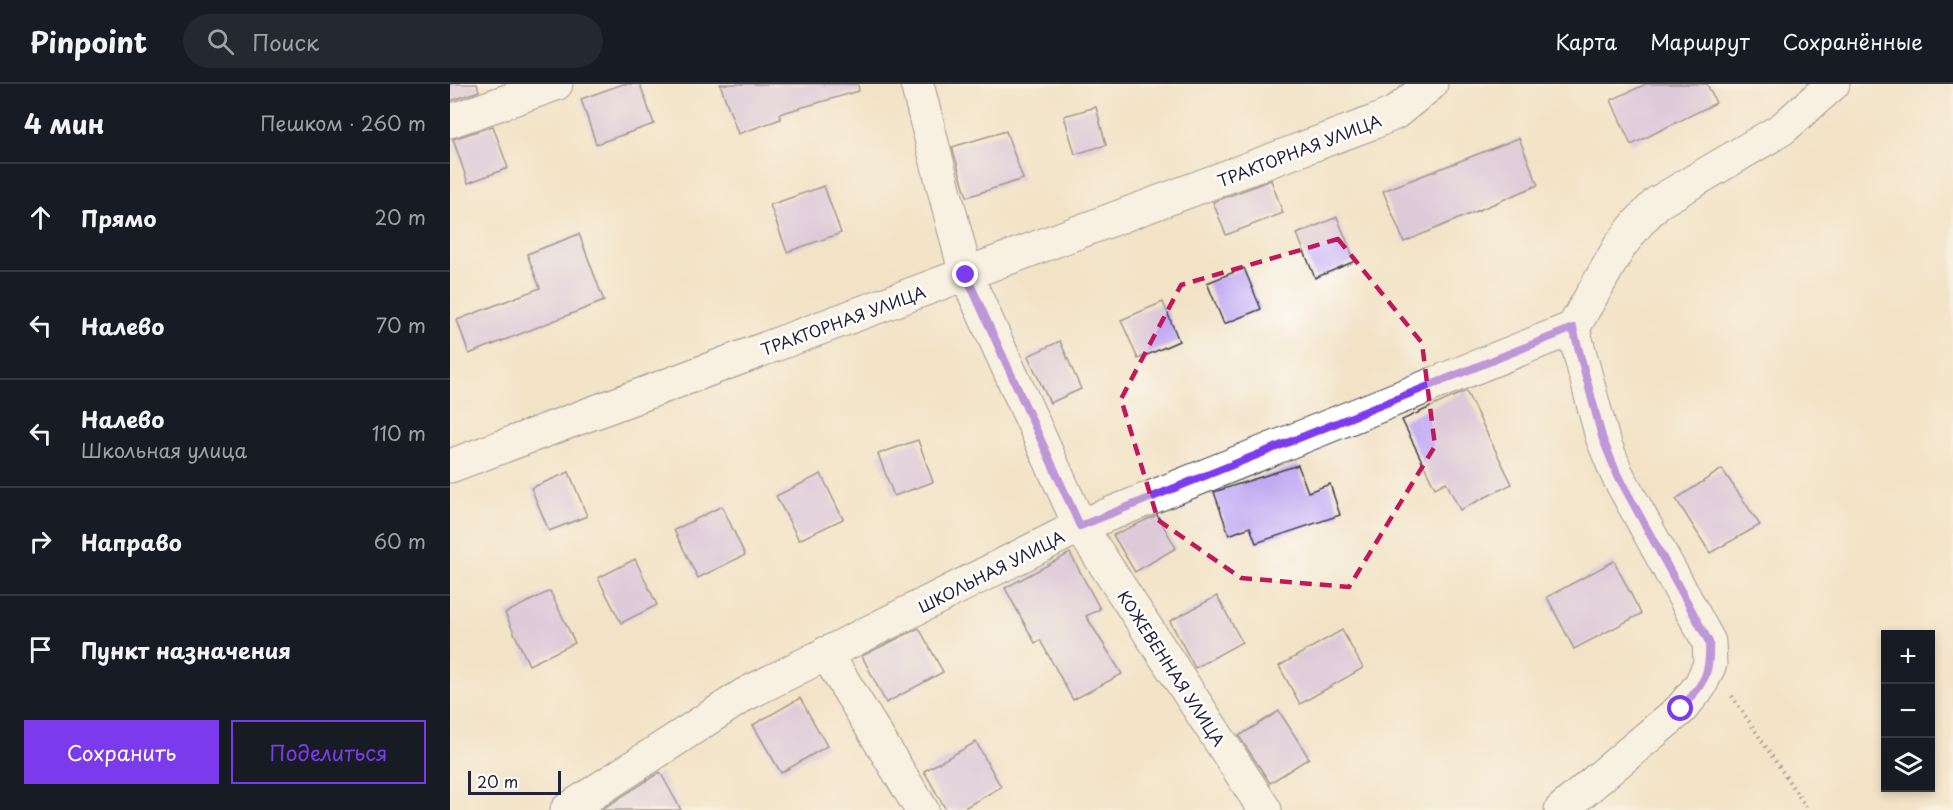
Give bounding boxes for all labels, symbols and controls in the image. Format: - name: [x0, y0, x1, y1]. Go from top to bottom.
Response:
- search box: [183, 14, 603, 68]
- text: Pinpoint: [30, 20, 147, 63]
- icon: search: [204, 25, 237, 58]
- text: Поиск: [252, 25, 319, 58]
- text: Карта: [1556, 25, 1617, 57]
- text: Маршрут: [1650, 25, 1750, 57]
- text: Сохранённые: [1783, 25, 1923, 57]
- text: 4 мин: [24, 104, 105, 143]
- text: Пешком · 260 m: [260, 108, 426, 138]
- street label: ТРАКТОРНАЯ УЛИЦА: [1214, 108, 1384, 192]
- icon: ahead: [24, 201, 57, 234]
- text: Прямо: [81, 201, 156, 234]
- text: 20 m: [374, 202, 426, 232]
- route end: [952, 261, 978, 287]
- street label: ТРАКТОРНАЯ УЛИЦА: [757, 279, 929, 361]
- icon: left: [24, 309, 57, 342]
- text: Налево: [81, 309, 164, 342]
- text: 70 m: [376, 310, 426, 340]
- text: Налево: [81, 402, 164, 435]
- icon: left: [24, 417, 57, 450]
- text: 110 m: [372, 418, 426, 448]
- text: Школьная улица: [81, 435, 247, 465]
- street label: ШКОЛЬНАЯ УЛИЦА: [914, 524, 1068, 618]
- icon: right: [24, 525, 57, 558]
- text: Направо: [81, 525, 182, 558]
- text: 60 m: [374, 526, 426, 556]
- street label: КОЖЕВЕННАЯ УЛИЦА: [1113, 585, 1231, 751]
- map controls: [1881, 630, 1935, 792]
- button: +: [1881, 630, 1935, 684]
- icon: arrive: [24, 633, 57, 666]
- text: Пункт назначения: [81, 633, 291, 666]
- button: −: [1881, 684, 1935, 738]
- route start: [1667, 695, 1693, 721]
- button: Сохранить: [24, 720, 219, 784]
- button: Поделиться: [231, 720, 426, 784]
- button: layers: [1881, 738, 1935, 792]
- scale bar: [468, 768, 561, 796]
- text: 20 m: [477, 769, 518, 793]

